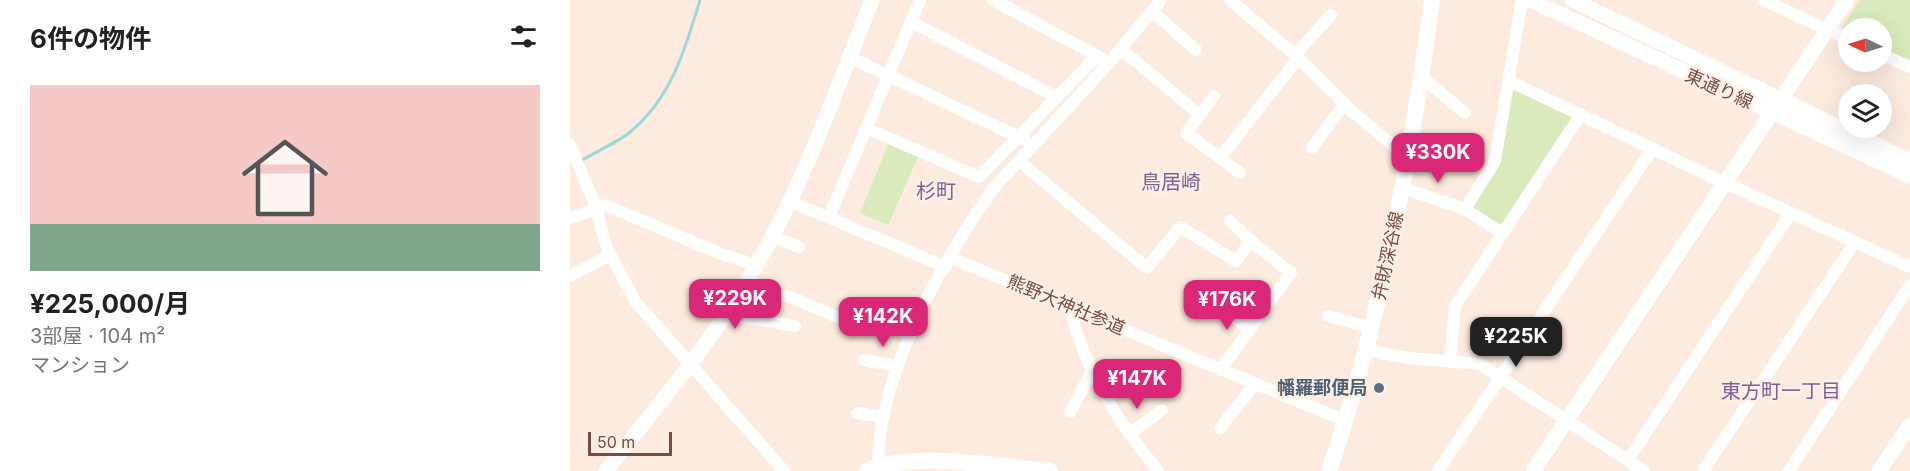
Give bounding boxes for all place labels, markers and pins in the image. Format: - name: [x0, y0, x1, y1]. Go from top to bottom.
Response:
- pin: ¥330K: [1396, 133, 1480, 184]
- pin: ¥229K: [693, 279, 777, 330]
- pin: ¥176K: [1185, 280, 1269, 331]
- pin: ¥142K: [841, 297, 925, 348]
- pin: ¥225K: [1474, 317, 1558, 368]
- pin: ¥147K: [1095, 359, 1179, 410]
- place label: 幡羅郵便局: [1277, 377, 1367, 398]
- marker: 幡羅郵便局: [1372, 381, 1386, 395]

